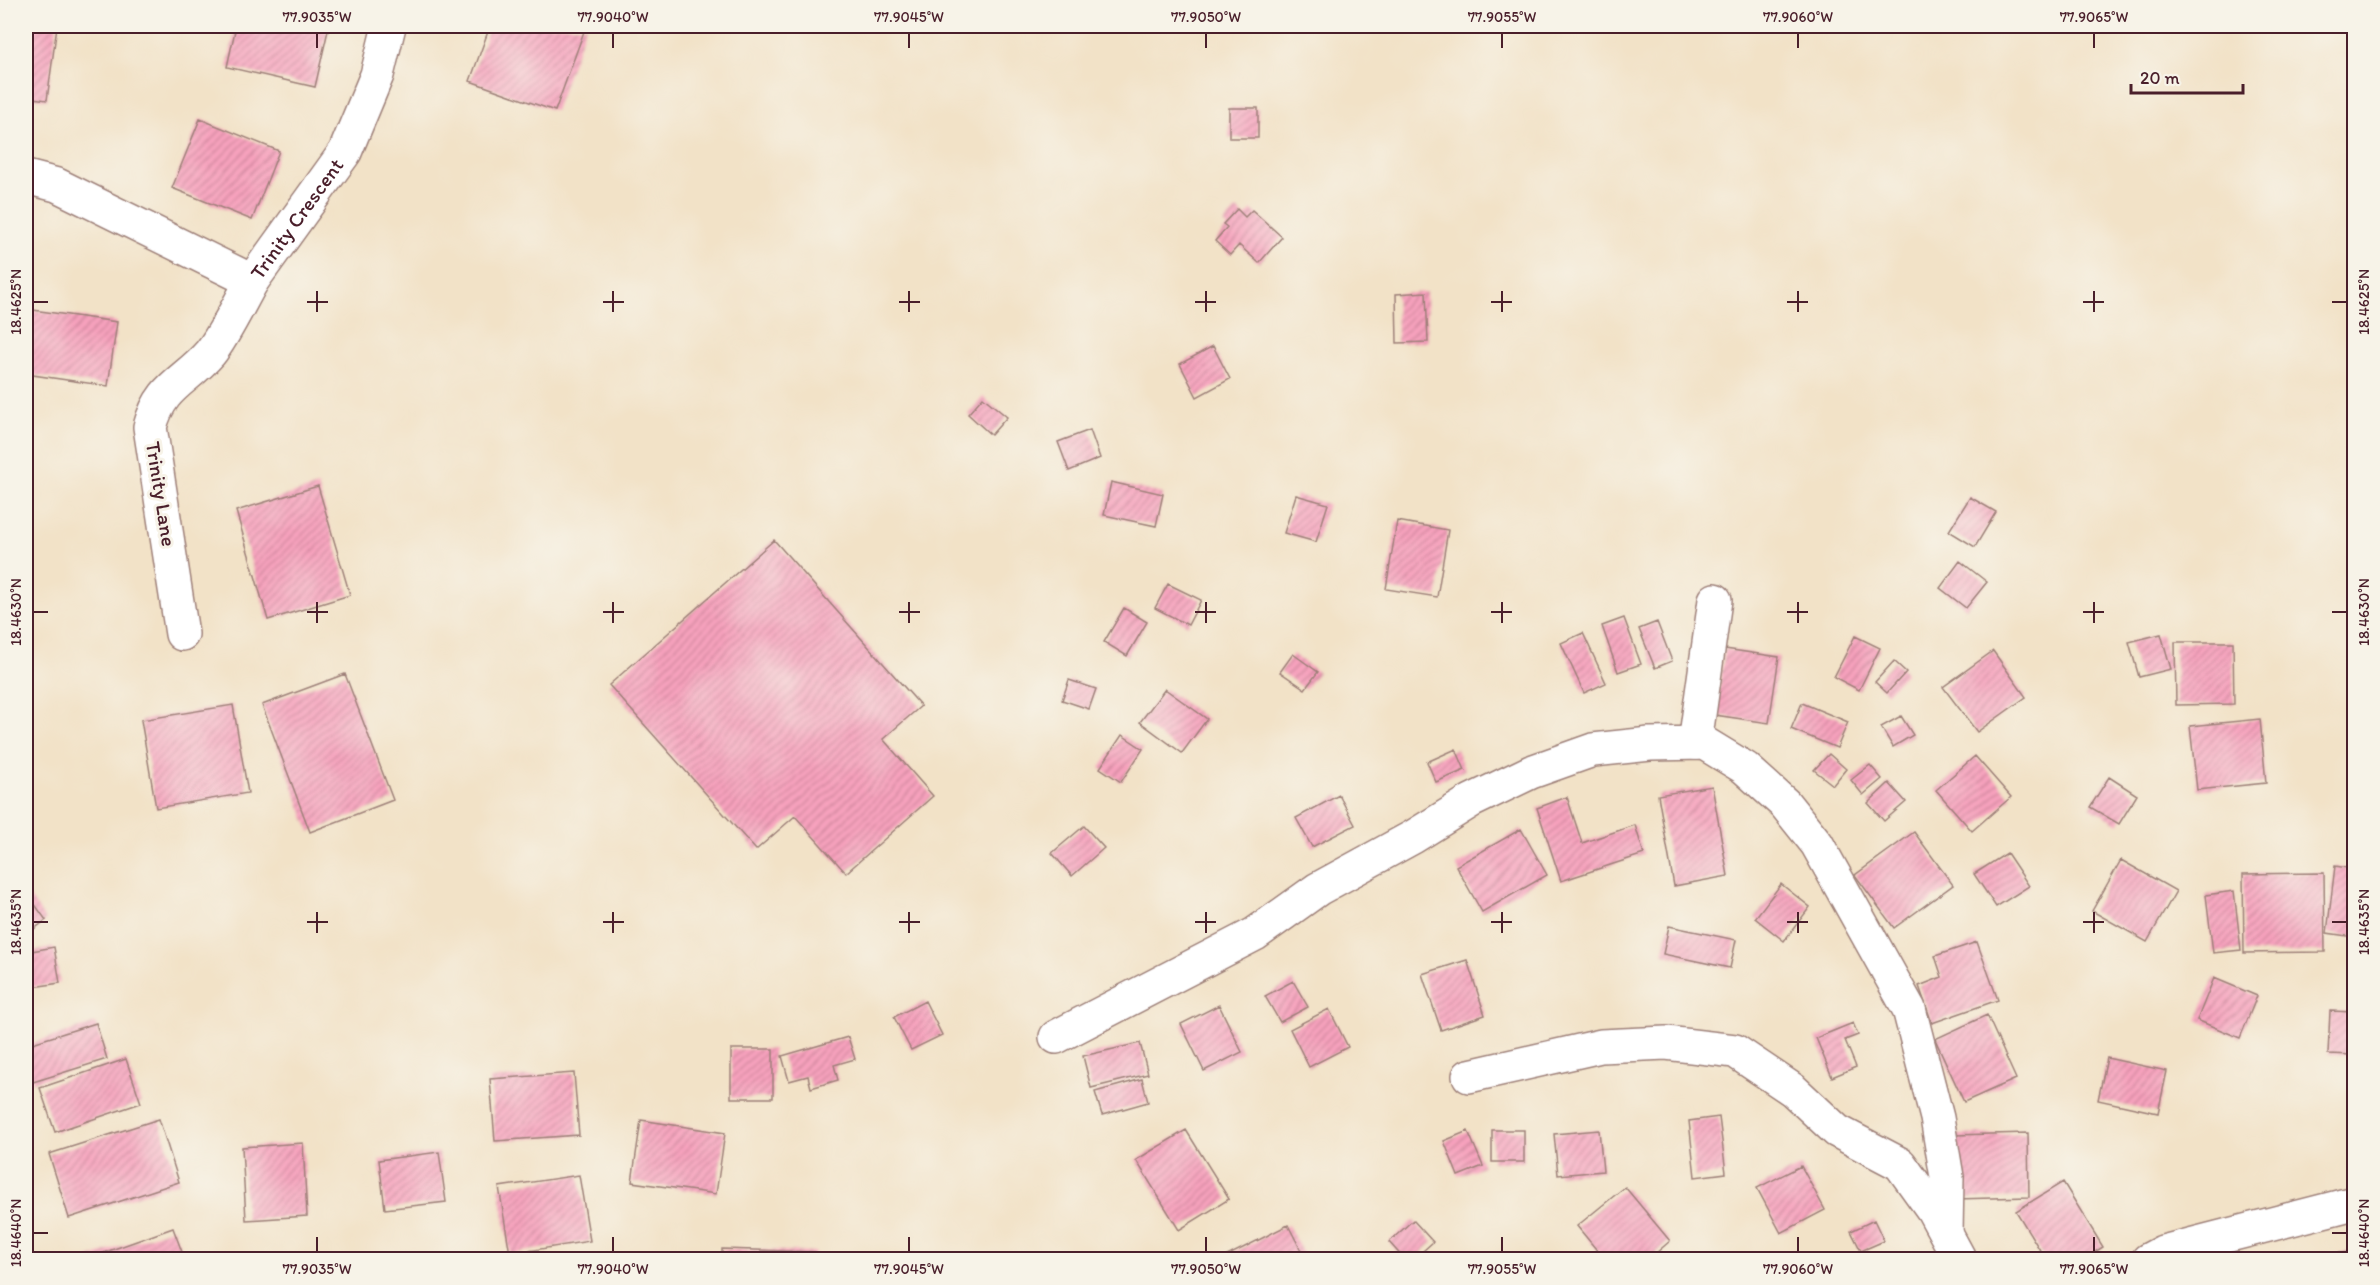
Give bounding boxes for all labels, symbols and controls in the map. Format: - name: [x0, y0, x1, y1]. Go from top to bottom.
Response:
- text: 77.9035°W: [283, 8, 352, 26]
- text: 77.9040°W: [577, 8, 649, 26]
- text: 77.9045°W: [874, 8, 944, 26]
- text: 77.9050°W: [1171, 8, 1241, 26]
- text: 77.9055°W: [1468, 8, 1537, 26]
- text: 77.9060°W: [1763, 8, 1833, 26]
- text: 77.9065°W: [2060, 8, 2129, 26]
- scale bar: [2131, 57, 2244, 95]
- text: 20 m: [2140, 67, 2180, 89]
- street label: Trinity Crescent: [244, 153, 348, 284]
- text: 18.4625°N: [7, 269, 25, 335]
- text: 18.4625°N: [2355, 269, 2373, 335]
- street label: Trinity Lane: [141, 440, 182, 548]
- text: 18.4630°N: [7, 578, 25, 646]
- text: 18.4630°N: [2355, 578, 2373, 646]
- text: 18.4635°N: [7, 889, 25, 955]
- text: 18.4635°N: [2355, 889, 2373, 955]
- text: 18.4640°N: [7, 1199, 25, 1267]
- text: 18.4640°N: [2355, 1199, 2373, 1267]
- text: 77.9035°W: [283, 1260, 352, 1278]
- text: 77.9040°W: [577, 1260, 649, 1278]
- text: 77.9045°W: [874, 1260, 944, 1278]
- text: 77.9050°W: [1171, 1260, 1241, 1278]
- text: 77.9055°W: [1468, 1260, 1537, 1278]
- text: 77.9060°W: [1763, 1260, 1833, 1278]
- text: 77.9065°W: [2060, 1260, 2129, 1278]

